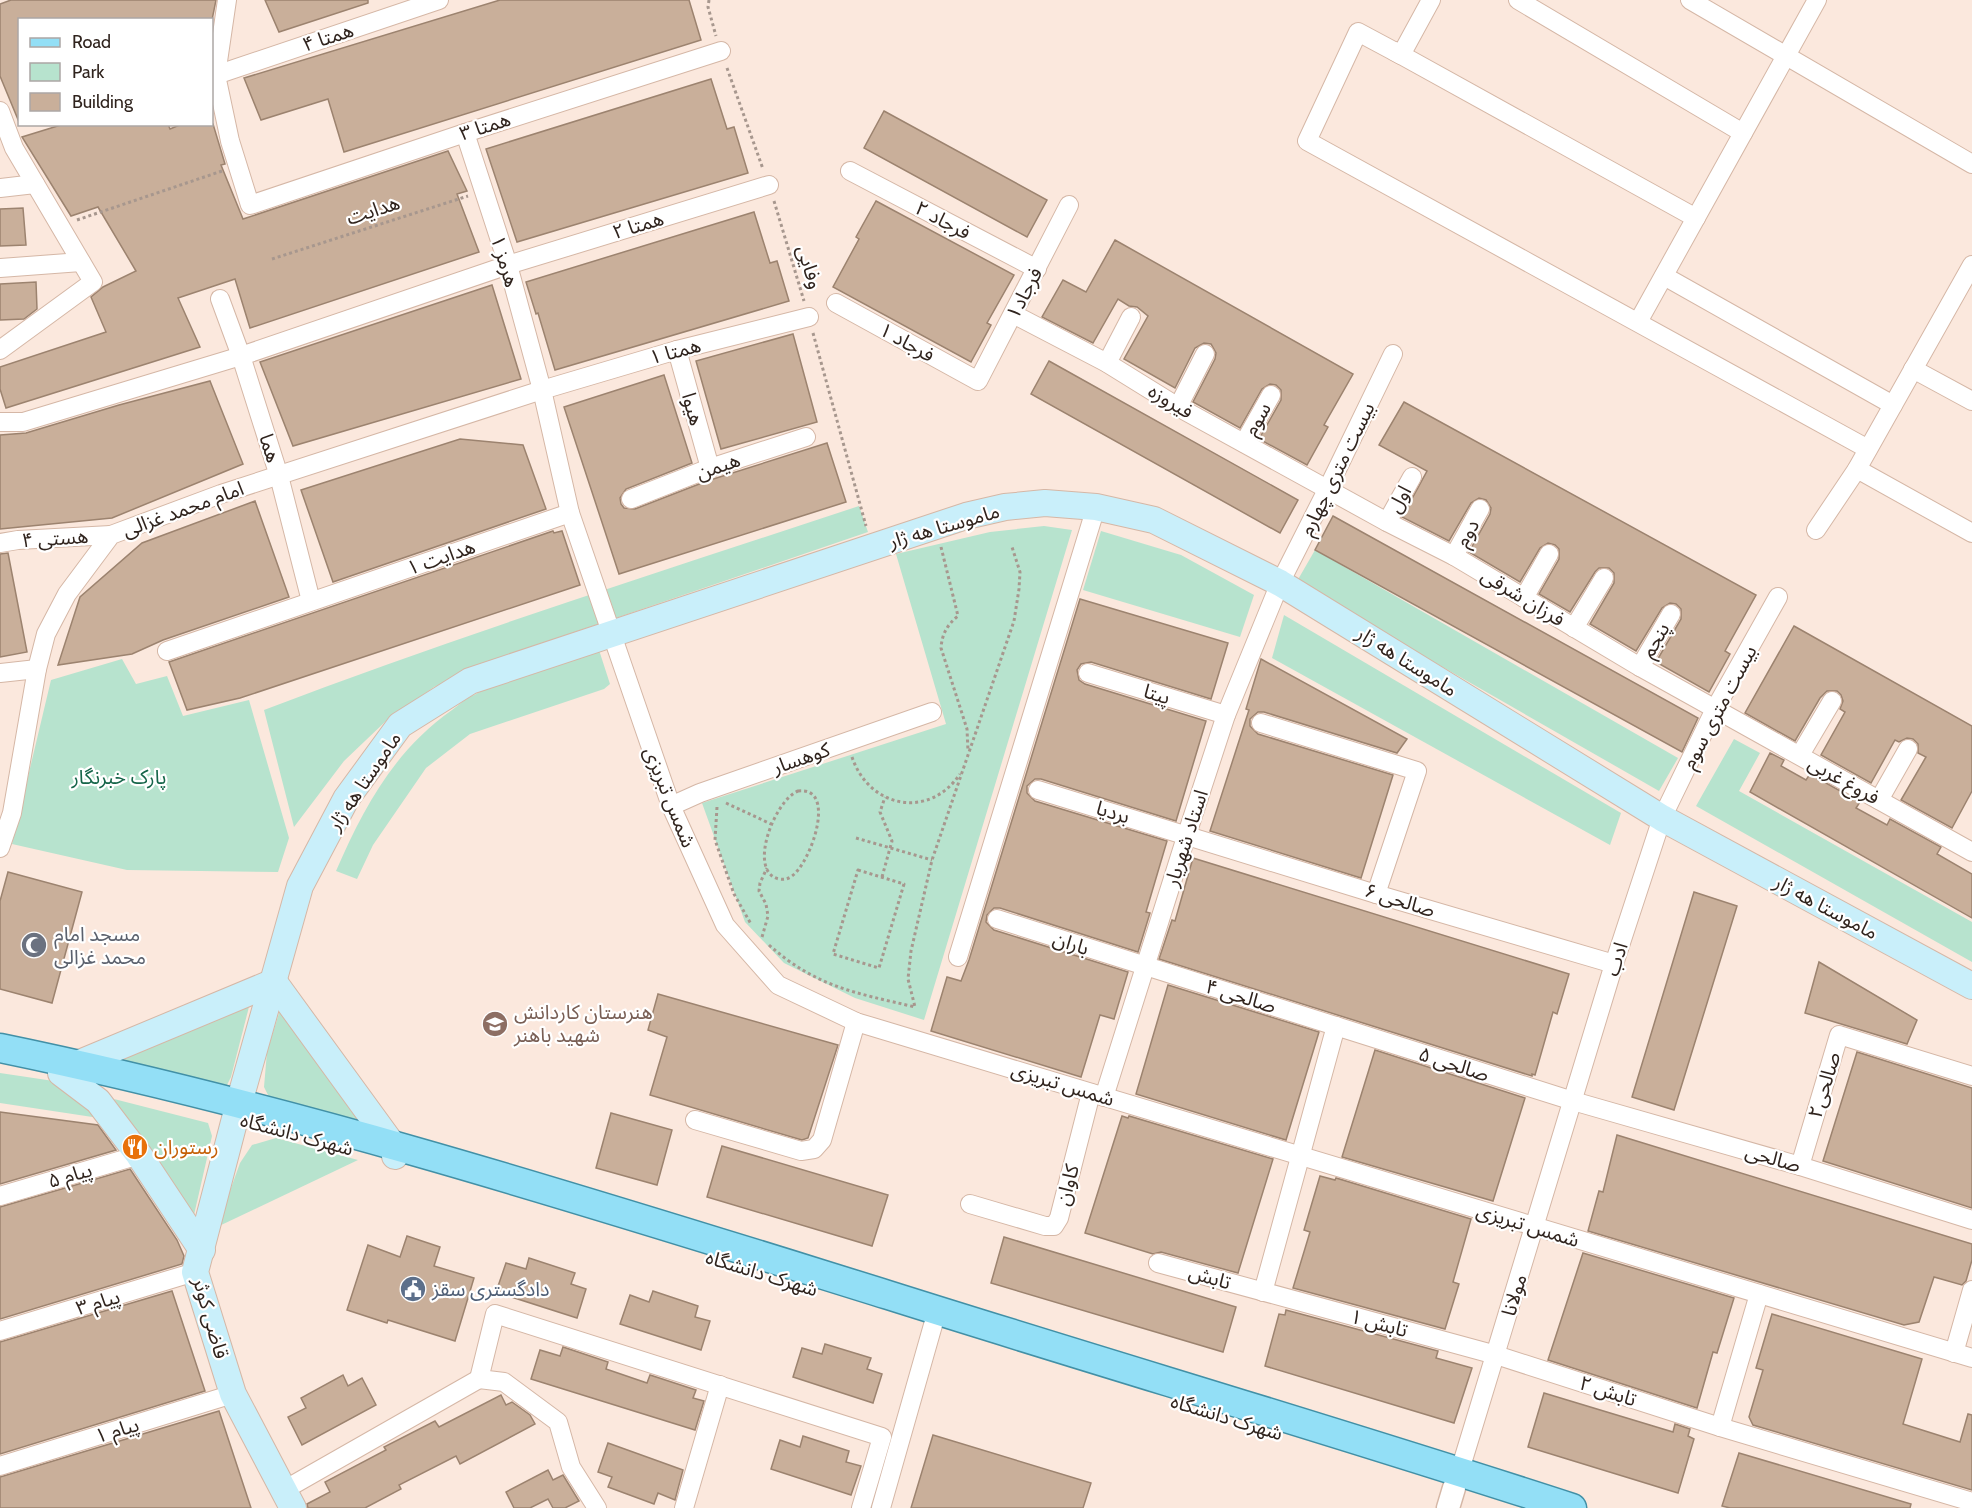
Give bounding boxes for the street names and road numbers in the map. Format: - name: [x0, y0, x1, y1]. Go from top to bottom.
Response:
- street label: همتا ۴: [299, 18, 357, 56]
- street label: همتا ۳: [456, 107, 514, 145]
- street label: هدایت: [343, 190, 403, 230]
- street label: فرجاد ۲: [911, 196, 975, 245]
- street label: همتا ۲: [609, 206, 667, 244]
- street label: هرمز ۱: [486, 232, 524, 290]
- street label: وفایی: [792, 242, 828, 292]
- street label: فرجاد۱: [1001, 263, 1047, 323]
- street label: فرجاد ۱: [875, 317, 939, 367]
- street label: همتا ۱: [647, 333, 703, 369]
- street label: فیروزه: [1144, 378, 1198, 424]
- street label: هیوا: [677, 390, 709, 428]
- street label: سوم: [1238, 398, 1279, 441]
- street label: بیست متری چهارم: [1294, 398, 1382, 541]
- street label: هما: [254, 431, 286, 465]
- street label: هیمن: [693, 447, 743, 485]
- street label: امام محمد غزالی: [119, 476, 248, 545]
- street label: اول: [1382, 481, 1416, 517]
- street label: ماموستا هه ژار: [885, 499, 1002, 554]
- street label: دوم: [1450, 515, 1487, 553]
- street label: هستی ۴: [21, 524, 89, 552]
- street label: هدایت ۱: [404, 534, 478, 580]
- street label: فرزان شرقی: [1477, 563, 1569, 631]
- street label: پنجم: [1635, 618, 1677, 663]
- street label: ماموستا هه ژار: [1351, 620, 1462, 701]
- street label: بیست متری سوم: [1676, 641, 1764, 774]
- street label: پیتا: [1140, 679, 1173, 710]
- street label: ماموستا هه ژار: [322, 727, 406, 836]
- street label: کوهسار: [768, 737, 834, 779]
- street label: شمس تبریزی: [639, 743, 701, 851]
- street label: فروغ غربی: [1803, 751, 1884, 812]
- street label: استاد شهریار: [1159, 787, 1213, 890]
- street label: بردیا: [1093, 796, 1133, 828]
- street label: ماموستا هه ژار: [1769, 869, 1882, 944]
- street label: صالحی ۶: [1362, 878, 1438, 922]
- street label: باران: [1050, 926, 1092, 960]
- street label: ادب: [1599, 939, 1633, 979]
- street label: صالحی ۴: [1203, 974, 1279, 1018]
- street label: صالحی ۵: [1416, 1041, 1492, 1087]
- street label: صالحی۲: [1803, 1049, 1845, 1121]
- street label: شمس تبریزی: [1009, 1057, 1117, 1111]
- street label: شهرک دانشگاه: [238, 1107, 356, 1161]
- street label: صالحی: [1743, 1139, 1803, 1177]
- street label: پیام ۵: [45, 1157, 96, 1196]
- street label: کاوان: [1050, 1161, 1084, 1208]
- street label: شمس تبریزی: [1474, 1198, 1582, 1252]
- street label: شهرک دانشگاه: [703, 1245, 821, 1301]
- street label: تابش: [1186, 1260, 1234, 1294]
- street label: مولانا: [1496, 1271, 1532, 1319]
- street label: قاضی کوثر: [188, 1274, 234, 1362]
- street label: پیام ۳: [73, 1284, 124, 1323]
- street label: تابش ۱: [1348, 1304, 1410, 1342]
- street label: تابش ۲: [1576, 1371, 1640, 1411]
- street label: شهرک دانشگاه: [1168, 1389, 1286, 1445]
- street label: پیام ۱: [92, 1412, 143, 1451]

